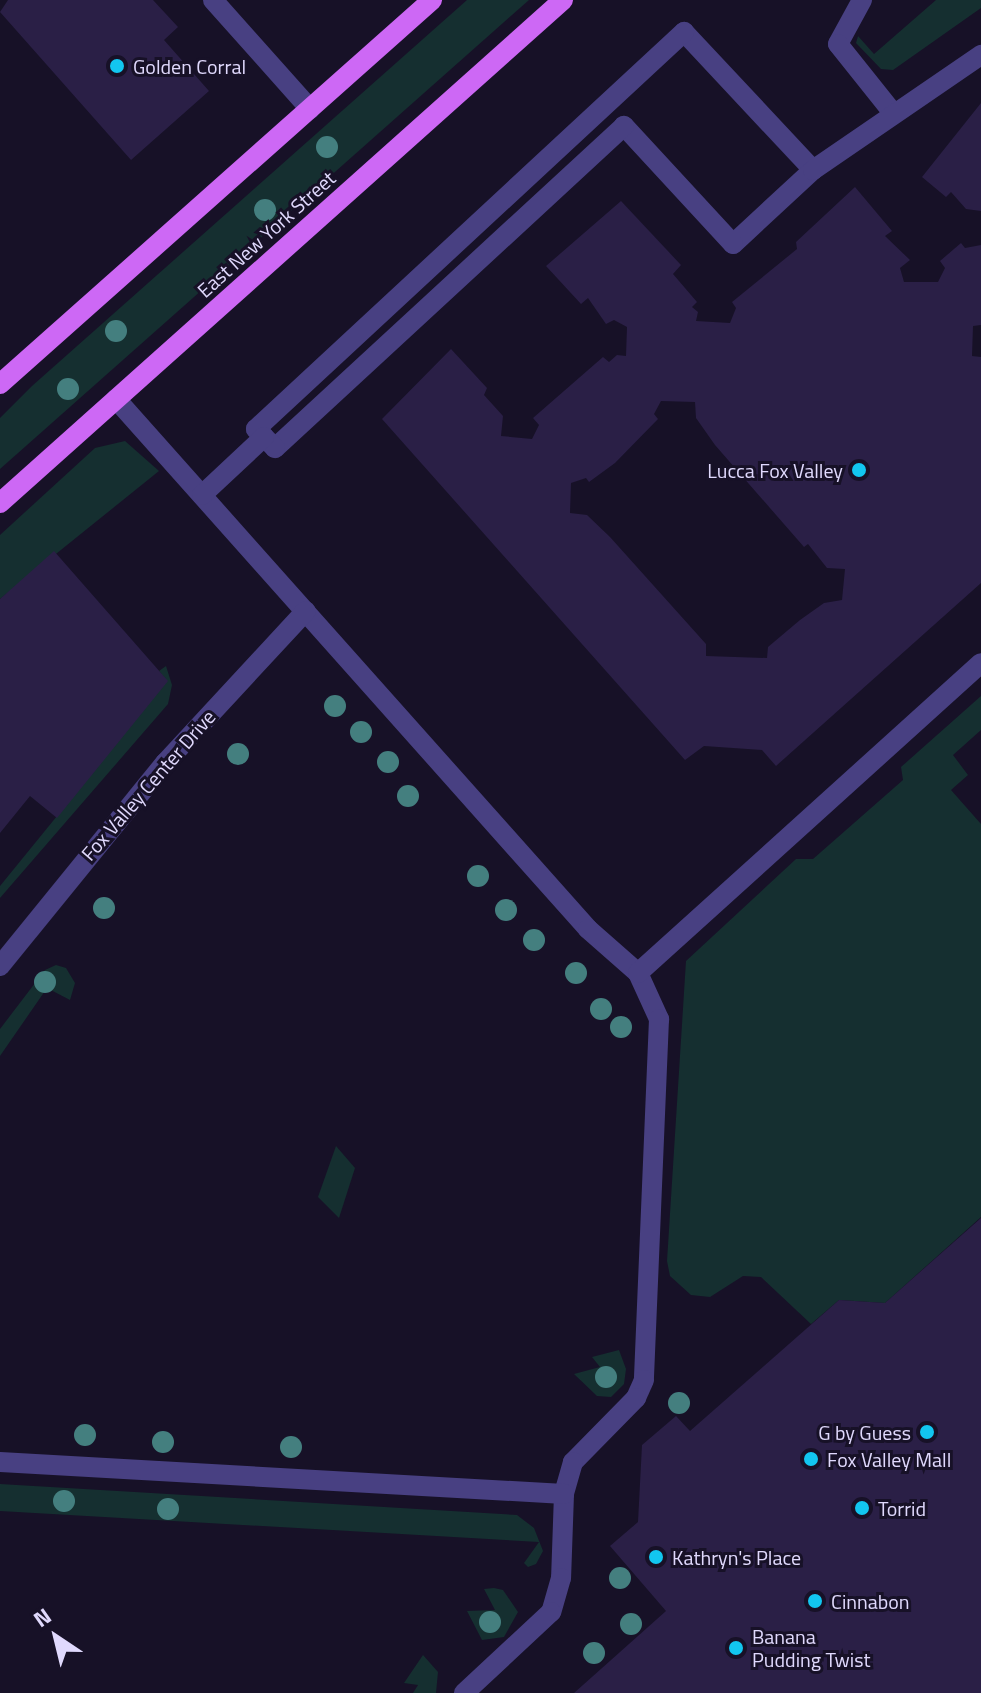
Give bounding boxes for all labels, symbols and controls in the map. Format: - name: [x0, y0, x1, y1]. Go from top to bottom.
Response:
- place label: Golden Corral: [133, 54, 246, 78]
- marker: Golden Corral: [108, 57, 126, 75]
- street label: East New York Street: [192, 166, 340, 302]
- place label: Lucca Fox Valley: [707, 458, 843, 482]
- marker: Lucca Fox Valley: [850, 461, 868, 479]
- street label: Fox Valley Center Drive: [76, 705, 220, 865]
- place label: G by Guess: [818, 1420, 911, 1444]
- marker: G by Guess: [918, 1423, 936, 1441]
- place label: Fox Valley Mall: [827, 1447, 951, 1471]
- marker: Fox Valley Mall: [802, 1450, 820, 1468]
- place label: Torrid: [878, 1496, 926, 1520]
- marker: Torrid: [853, 1499, 871, 1517]
- place label: Kathryn's Place: [672, 1545, 801, 1569]
- marker: Kathryn's Place: [647, 1548, 665, 1566]
- place label: Cinnabon: [831, 1589, 910, 1613]
- marker: Cinnabon: [806, 1592, 824, 1610]
- north arrow: [16, 1597, 96, 1677]
- text: N: [26, 1599, 58, 1636]
- place label: Banana Pudding Twist: [752, 1624, 871, 1671]
- marker: Banana Pudding Twist: [727, 1639, 745, 1657]

